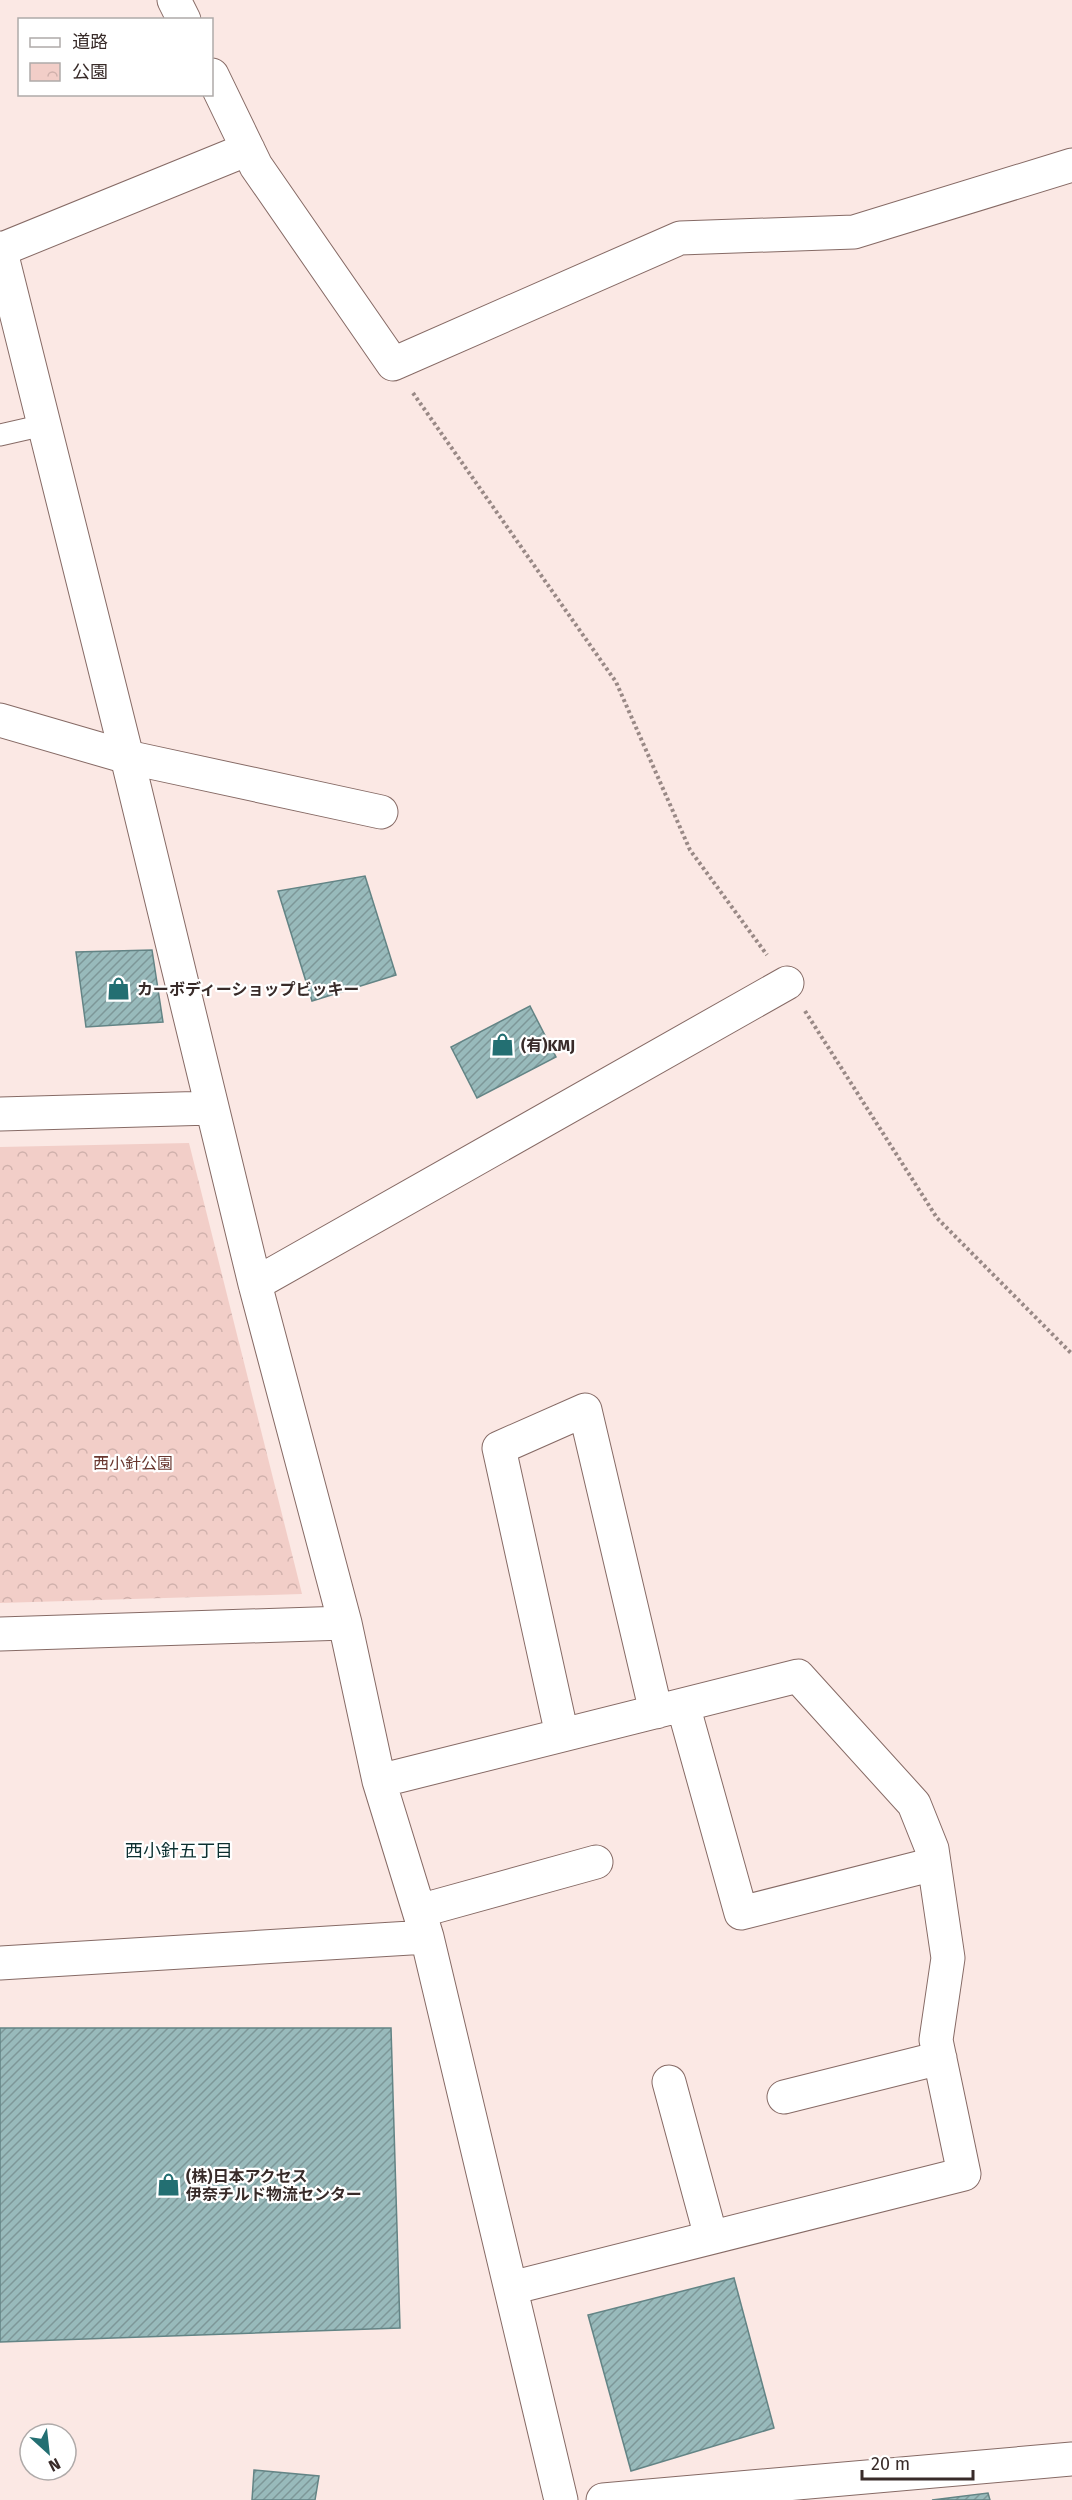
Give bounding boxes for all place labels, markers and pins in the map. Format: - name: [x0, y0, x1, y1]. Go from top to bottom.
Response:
- shop icon: カーボディーショップビッキー: [106, 976, 132, 1002]
- place label: カーボディーショップビッキー: [137, 980, 360, 999]
- shop icon: (有)KMJ: [490, 1032, 516, 1058]
- place label: (有)KMJ: [521, 1036, 575, 1055]
- place label: (株)日本アクセス 伊奈チルド物流センター: [185, 2167, 362, 2204]
- shop icon: (株)日本アクセス 伊奈チルド物流センター: [155, 2172, 181, 2198]

